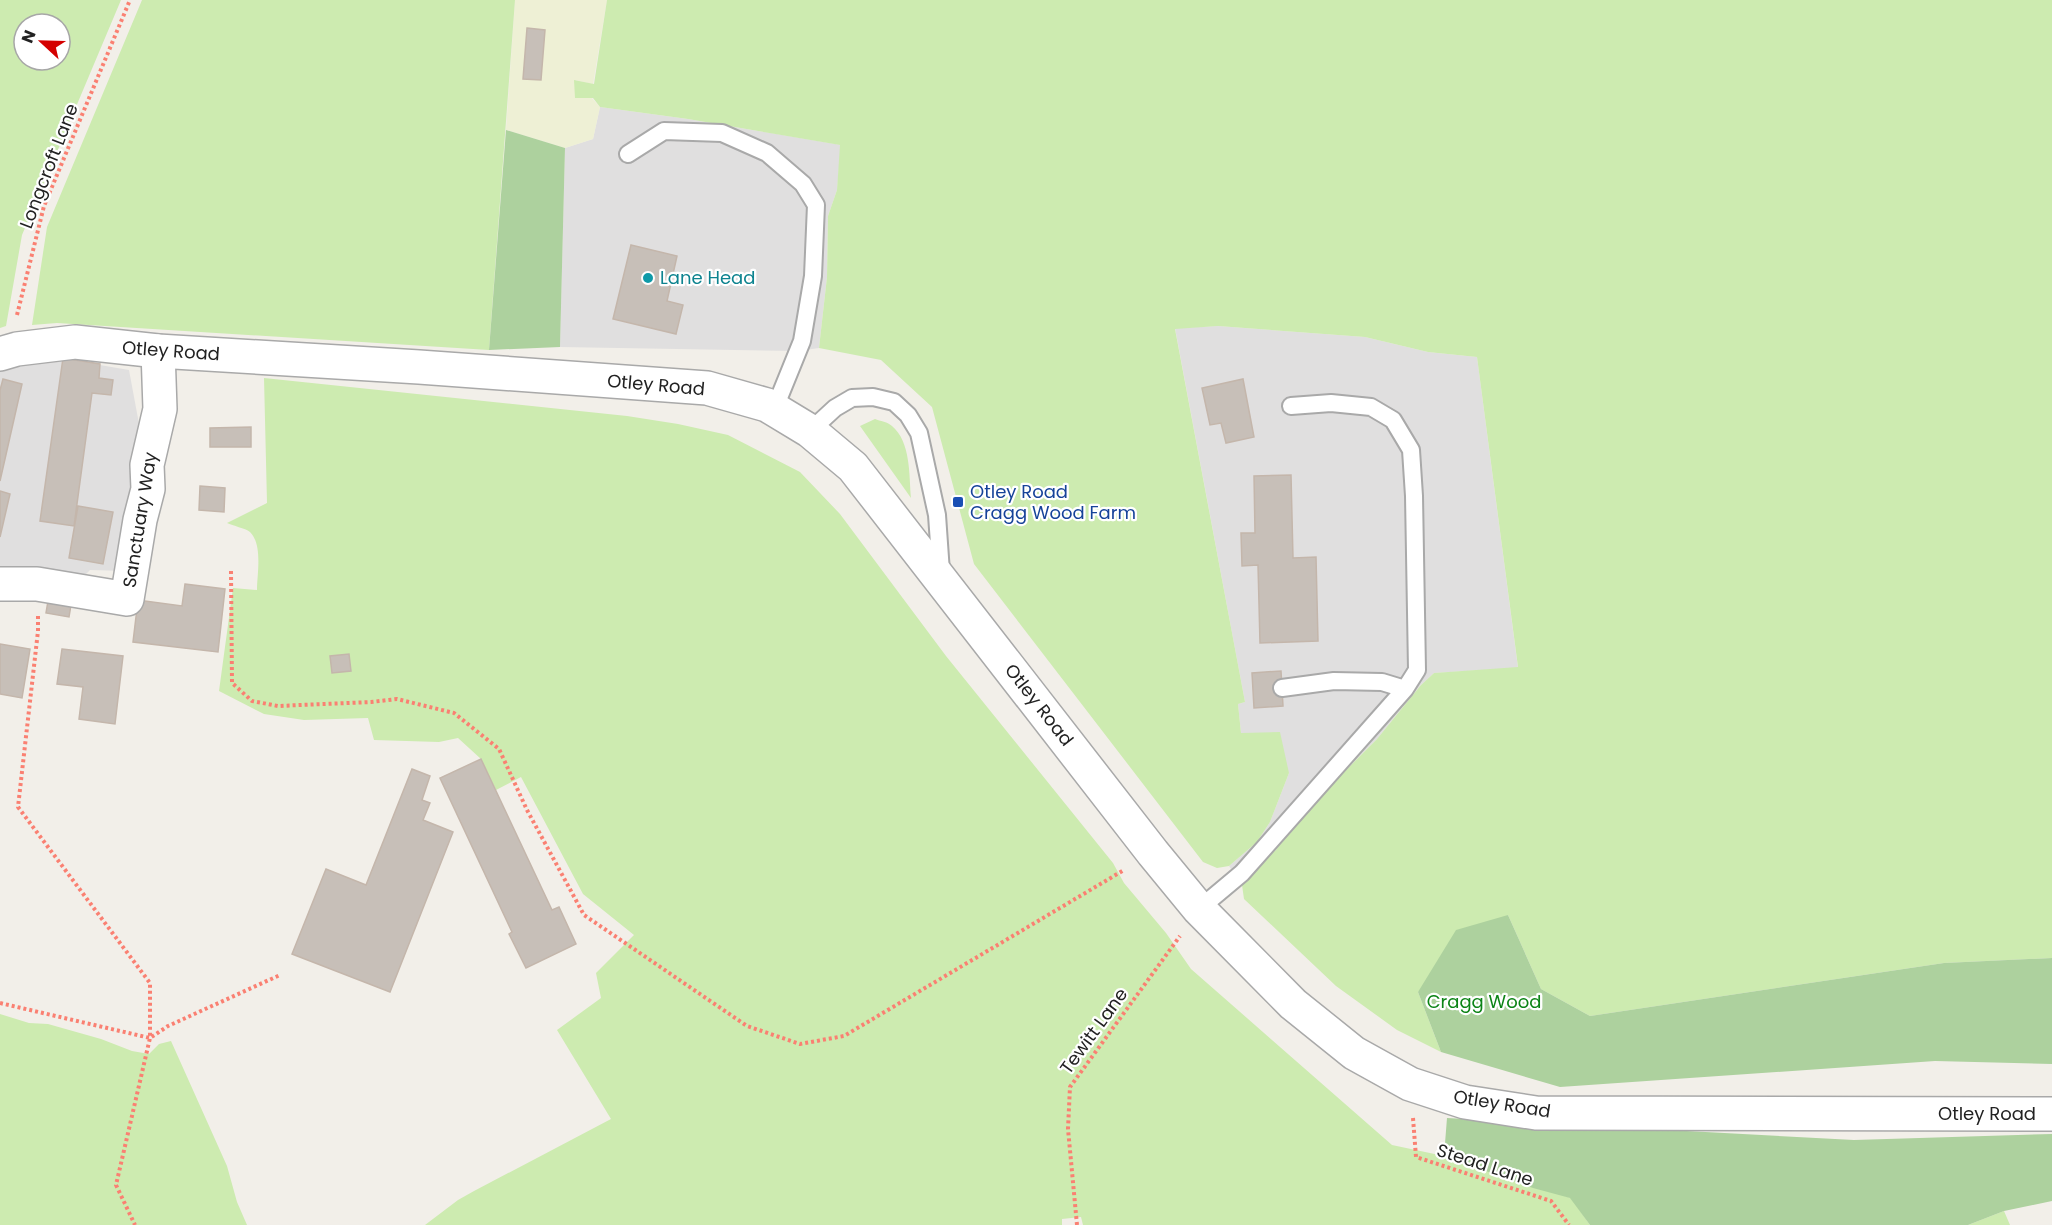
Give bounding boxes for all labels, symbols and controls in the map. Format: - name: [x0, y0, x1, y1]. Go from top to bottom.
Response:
- north arrow: [12, 12, 72, 72]
- text: N: [16, 27, 41, 46]
- street label: Longcroft Lane: [13, 100, 84, 232]
- place label: Lane Head: [660, 265, 755, 290]
- marker: Lane Head: [641, 271, 655, 285]
- street label: Otley Road: [121, 335, 221, 366]
- street label: Otley Road: [606, 368, 706, 401]
- street label: Sanctuary Way: [116, 450, 163, 590]
- place label: Otley Road Cragg Wood Farm: [970, 479, 1136, 525]
- marker: Otley Road Cragg Wood Farm: [951, 495, 965, 509]
- street label: Otley Road: [999, 658, 1079, 751]
- street label: Tewitt Lane: [1054, 983, 1133, 1079]
- park label: Cragg Wood: [1427, 989, 1541, 1014]
- street label: Otley Road: [1452, 1083, 1552, 1124]
- street label: Otley Road: [1938, 1101, 2036, 1126]
- street label: Stead Lane: [1434, 1137, 1537, 1192]

